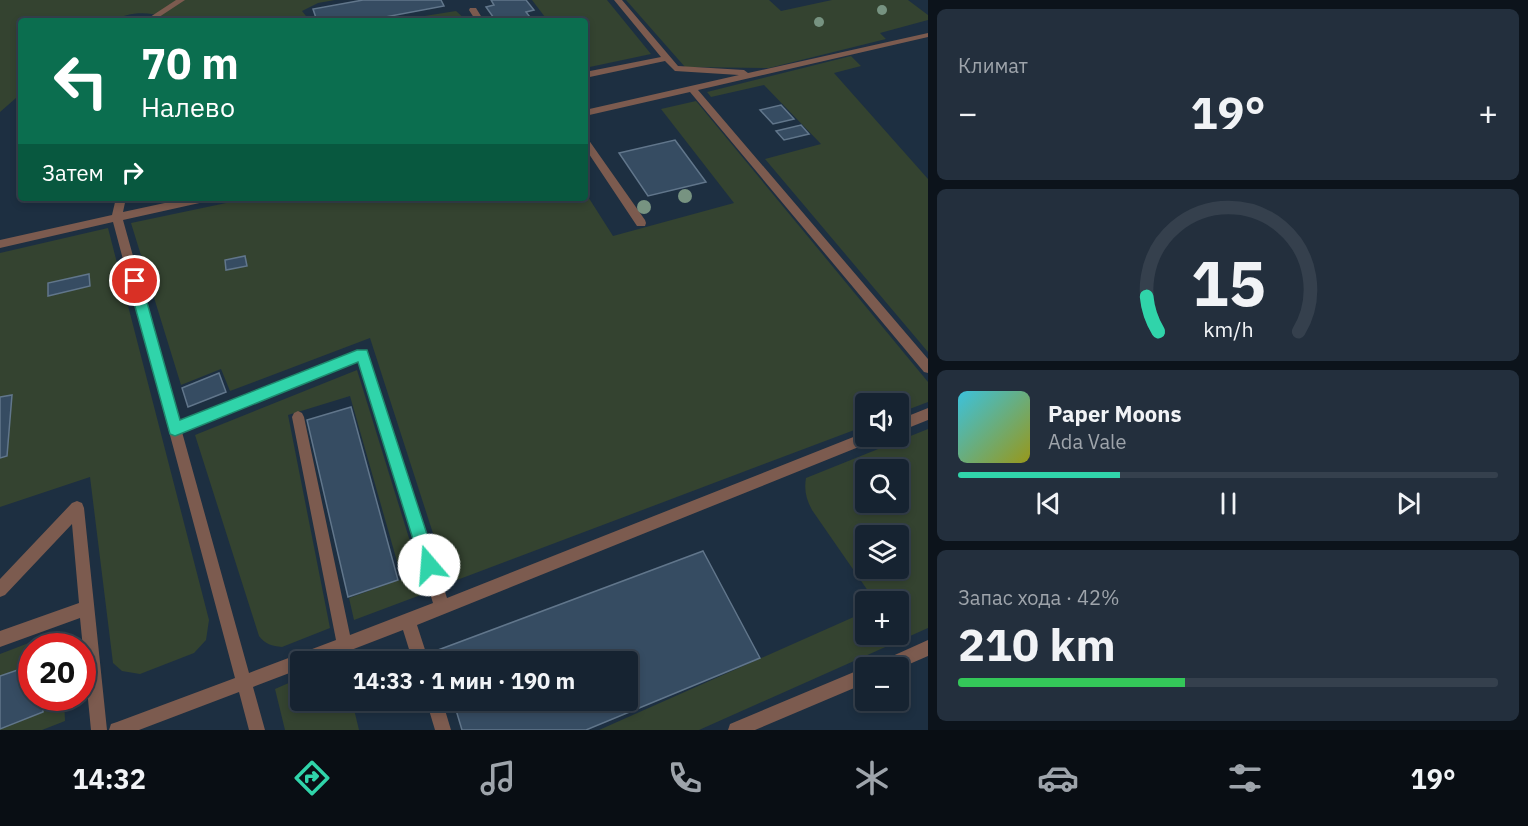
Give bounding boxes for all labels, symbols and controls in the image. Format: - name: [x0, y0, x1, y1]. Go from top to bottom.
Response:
- text: 70 m: [141, 36, 239, 91]
- icon: left: [42, 42, 120, 120]
- text: Климат: [958, 52, 1028, 79]
- text: 19°: [1190, 83, 1266, 141]
- text: Налево: [141, 89, 235, 124]
- text: −: [958, 91, 978, 134]
- text: +: [1478, 91, 1498, 134]
- icon: right: [116, 156, 149, 189]
- text: Затем: [42, 158, 104, 187]
- text: 15: [1191, 242, 1265, 323]
- pin: [109, 255, 160, 306]
- icon: arrive: [118, 264, 151, 297]
- text: km/h: [1203, 315, 1253, 343]
- map controls: [855, 393, 909, 711]
- button: sound: [855, 393, 909, 447]
- text: Paper Moons: [1048, 399, 1181, 428]
- text: Ada Vale: [1048, 428, 1127, 455]
- button: search: [855, 459, 909, 513]
- icon: previous: [1032, 487, 1065, 520]
- icon: pause: [1212, 487, 1245, 520]
- icon: next: [1392, 487, 1425, 520]
- button: layers: [855, 525, 909, 579]
- position arrow: [397, 533, 461, 597]
- text: Запас хода · 42%: [958, 584, 1120, 611]
- button: +: [855, 591, 909, 645]
- text: 210 km: [958, 615, 1116, 673]
- speed limit sign: 20: [18, 633, 96, 711]
- button: −: [855, 657, 909, 711]
- text: 14:33 · 1 мин · 190 m: [353, 666, 575, 695]
- icon: directions: [291, 757, 333, 799]
- icon: music: [477, 757, 519, 799]
- icon: phone: [664, 757, 706, 799]
- icon: climate: [851, 757, 893, 799]
- icon: car: [1037, 757, 1079, 799]
- icon: filters: [1224, 757, 1266, 799]
- text: 14:32: [72, 761, 146, 796]
- text: 19°: [1411, 761, 1456, 796]

